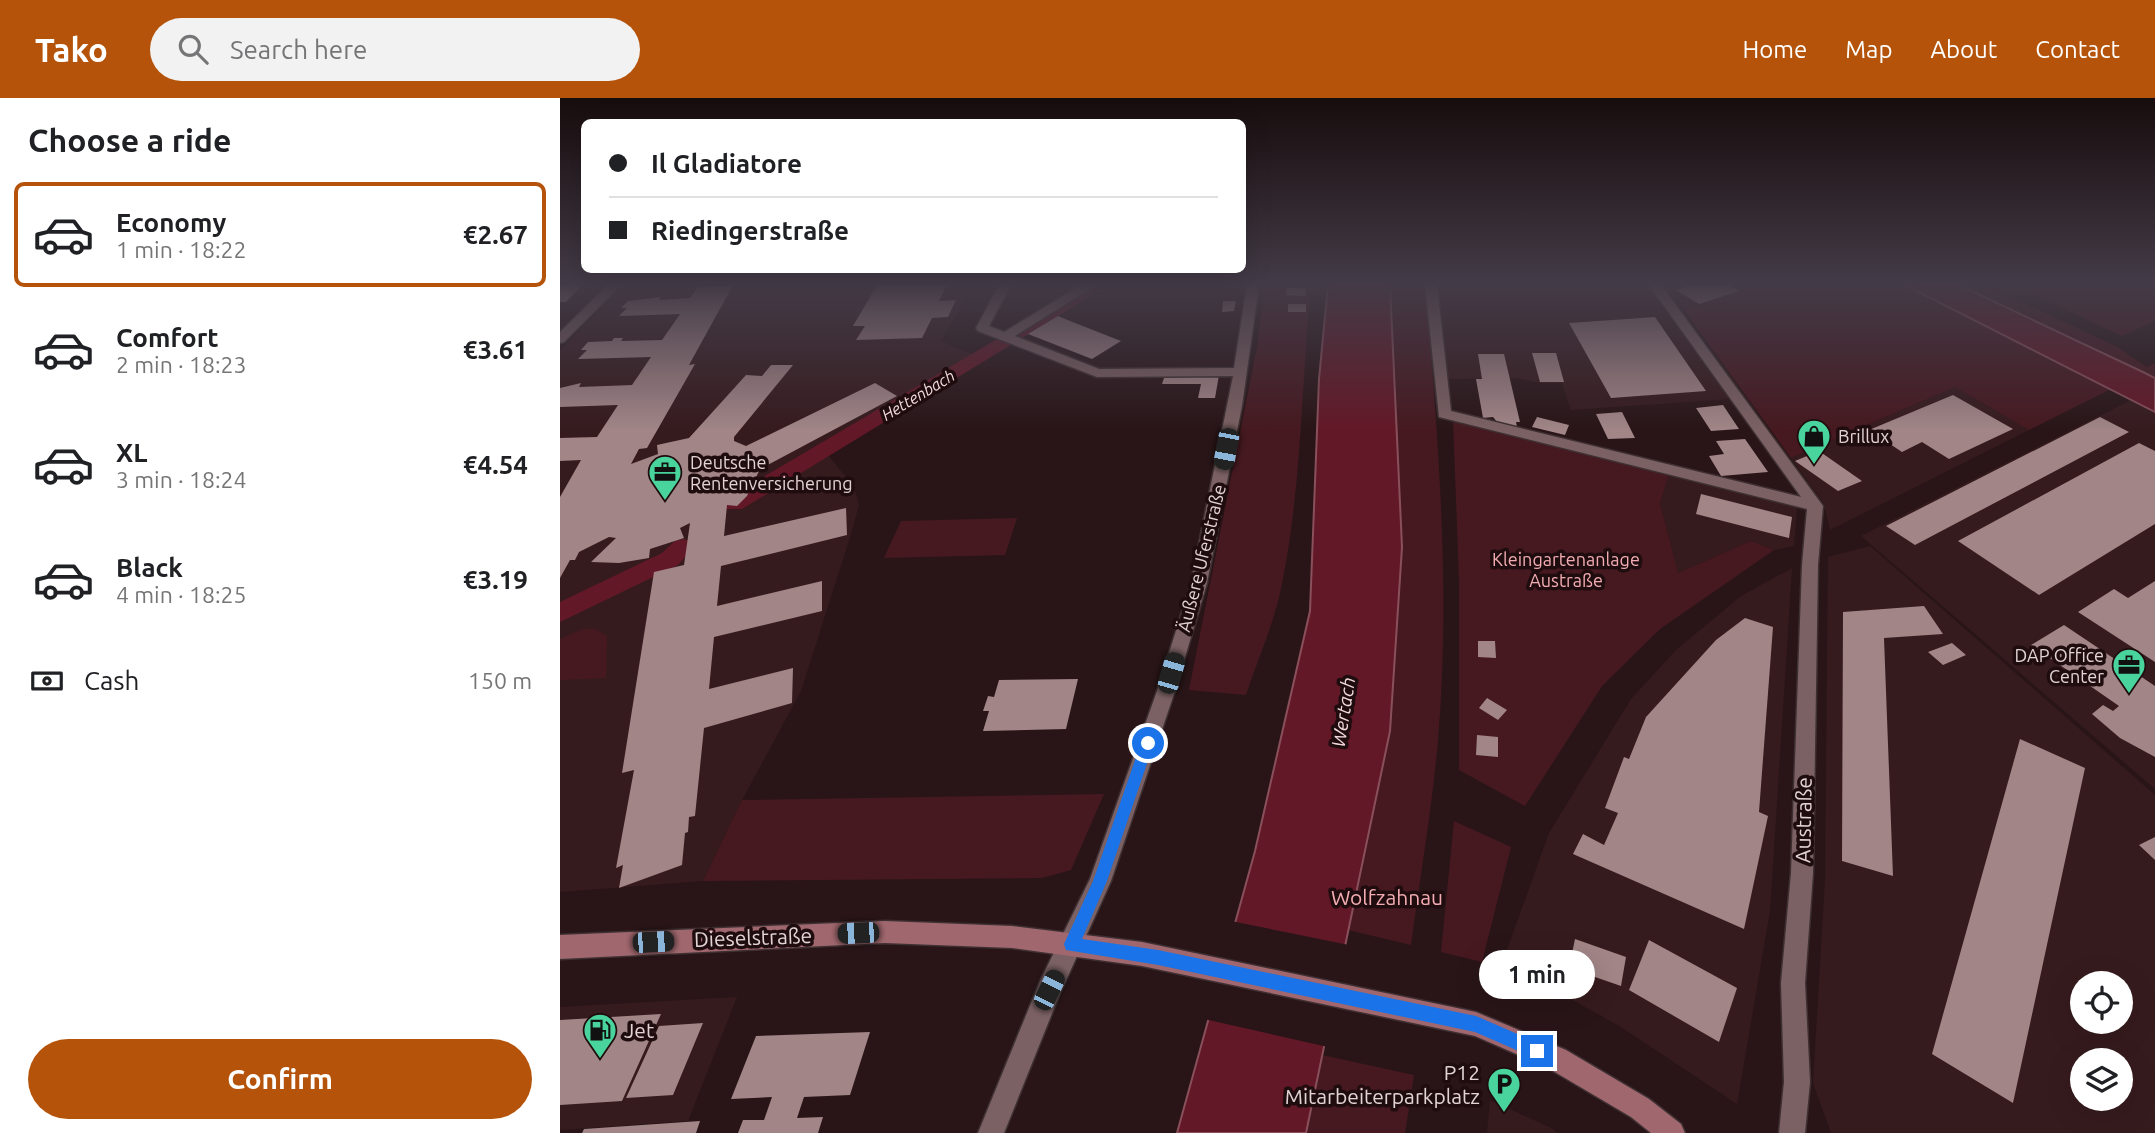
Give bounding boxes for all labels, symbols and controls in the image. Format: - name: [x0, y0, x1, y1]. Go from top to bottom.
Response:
- search box: [150, 18, 640, 81]
- icon: search: [174, 30, 212, 68]
- text: Tako: [35, 31, 108, 68]
- text: Search here: [230, 35, 367, 64]
- text: Home: [1742, 36, 1807, 63]
- text: Map: [1845, 36, 1892, 63]
- text: About: [1930, 36, 1997, 63]
- text: Contact: [2035, 36, 2120, 63]
- text: Choose a ride: [28, 122, 231, 158]
- text: Il Gladiatore: [651, 149, 802, 178]
- icon: car: [32, 203, 95, 266]
- text: Economy: [116, 208, 226, 237]
- text: Riedingerstraße: [651, 216, 849, 245]
- text: €2.67: [463, 220, 528, 249]
- text: 1 min · 18:22: [116, 237, 247, 262]
- icon: car: [32, 318, 95, 381]
- text: Comfort: [116, 323, 219, 352]
- text: €3.61: [463, 335, 528, 364]
- text: 2 min · 18:23: [116, 352, 247, 377]
- water label: Hettenbach: [878, 366, 958, 424]
- shop icon: Brillux: [1795, 417, 1833, 466]
- car: [1212, 426, 1241, 472]
- place label: Brillux: [1838, 426, 1889, 446]
- icon: car: [32, 433, 95, 496]
- text: XL: [116, 438, 147, 467]
- text: €4.54: [463, 450, 528, 479]
- place label: Deutsche Rentenversicherung: [690, 452, 853, 493]
- office icon: Deutsche Rentenversicherung: [646, 453, 684, 502]
- text: 3 min · 18:24: [116, 467, 247, 492]
- street label: Äußere Uferstraße: [1173, 482, 1229, 634]
- icon: car: [32, 548, 95, 611]
- park label: Kleingartenanlage Austraße: [1492, 549, 1640, 590]
- text: Black: [116, 553, 183, 582]
- text: €3.19: [463, 565, 528, 594]
- text: 4 min · 18:25: [116, 582, 247, 607]
- place label: DAP Office Center: [2015, 645, 2104, 686]
- office icon: DAP Office Center: [2110, 646, 2148, 695]
- car: [1156, 650, 1187, 696]
- icon: cash: [28, 662, 66, 700]
- text: Cash: [84, 666, 139, 695]
- text: 150 m: [468, 668, 532, 693]
- water label: Wertach: [1327, 675, 1359, 749]
- route start: [1132, 727, 1164, 759]
- street label: Austraße: [1790, 777, 1816, 863]
- park label: Wolfzahnau: [1331, 885, 1443, 909]
- car: [837, 922, 880, 944]
- street label: Dieselstraße: [694, 923, 812, 951]
- car: [632, 930, 675, 954]
- callout: 1 min: [1479, 950, 1595, 998]
- text: 1 min: [1508, 962, 1566, 987]
- car: [1031, 967, 1068, 1013]
- map controls: [2070, 971, 2133, 1111]
- button: locate: [2070, 971, 2133, 1034]
- fuel station icon: Jet: [581, 1011, 619, 1060]
- place label: Jet: [624, 1018, 654, 1042]
- route end: [1521, 1035, 1553, 1067]
- button: Confirm: [28, 1039, 532, 1119]
- button: layers: [2070, 1048, 2133, 1111]
- place label: P12 Mitarbeiterparkplatz: [1285, 1060, 1480, 1108]
- parking icon: P12 Mitarbeiterparkplatz: [1485, 1065, 1523, 1114]

